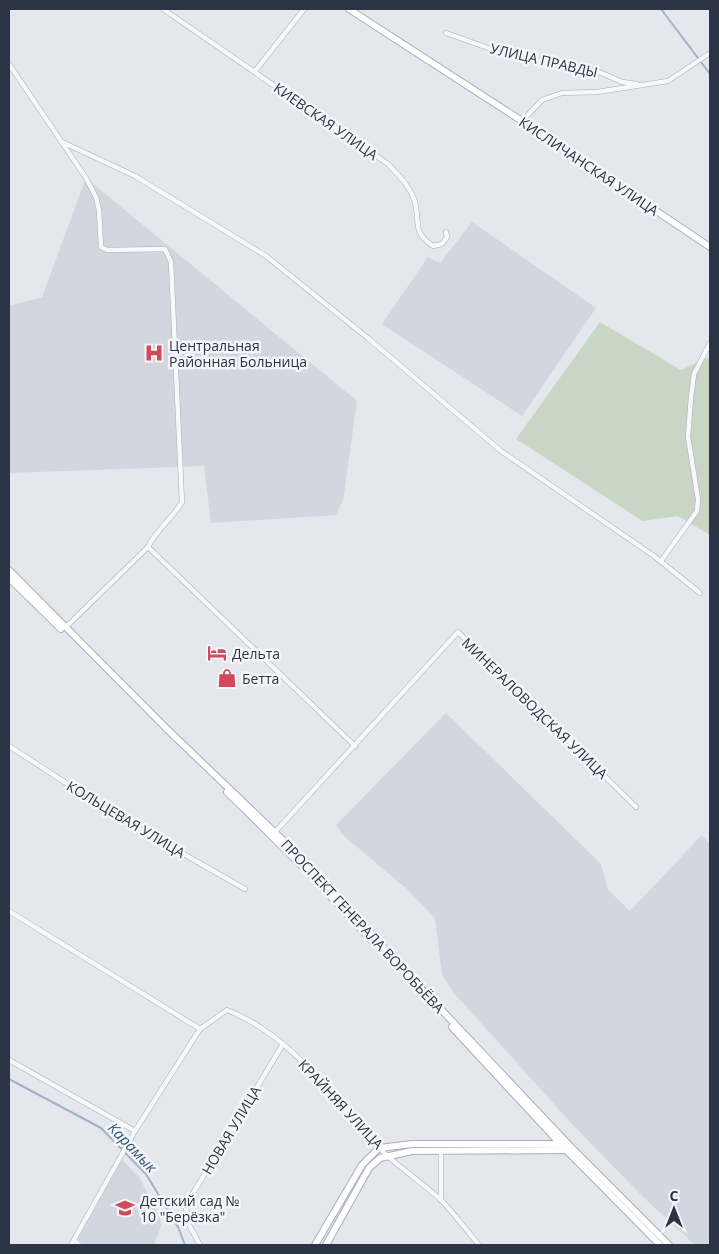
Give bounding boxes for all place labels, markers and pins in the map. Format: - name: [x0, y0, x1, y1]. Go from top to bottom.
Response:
- place label: Центральная Районная Больница: [169, 336, 307, 371]
- hospital icon: Центральная Районная Больница: [143, 342, 165, 364]
- hotel icon: Дельта: [206, 642, 228, 664]
- place label: Дельта: [232, 644, 280, 663]
- shop icon: Бетта: [216, 667, 238, 689]
- place label: Бетта: [242, 669, 279, 688]
- place label: Детский сад № 10 "Берёзка": [140, 1191, 240, 1226]
- school or university icon: Детский сад № 10 "Берёзка": [114, 1197, 136, 1219]

